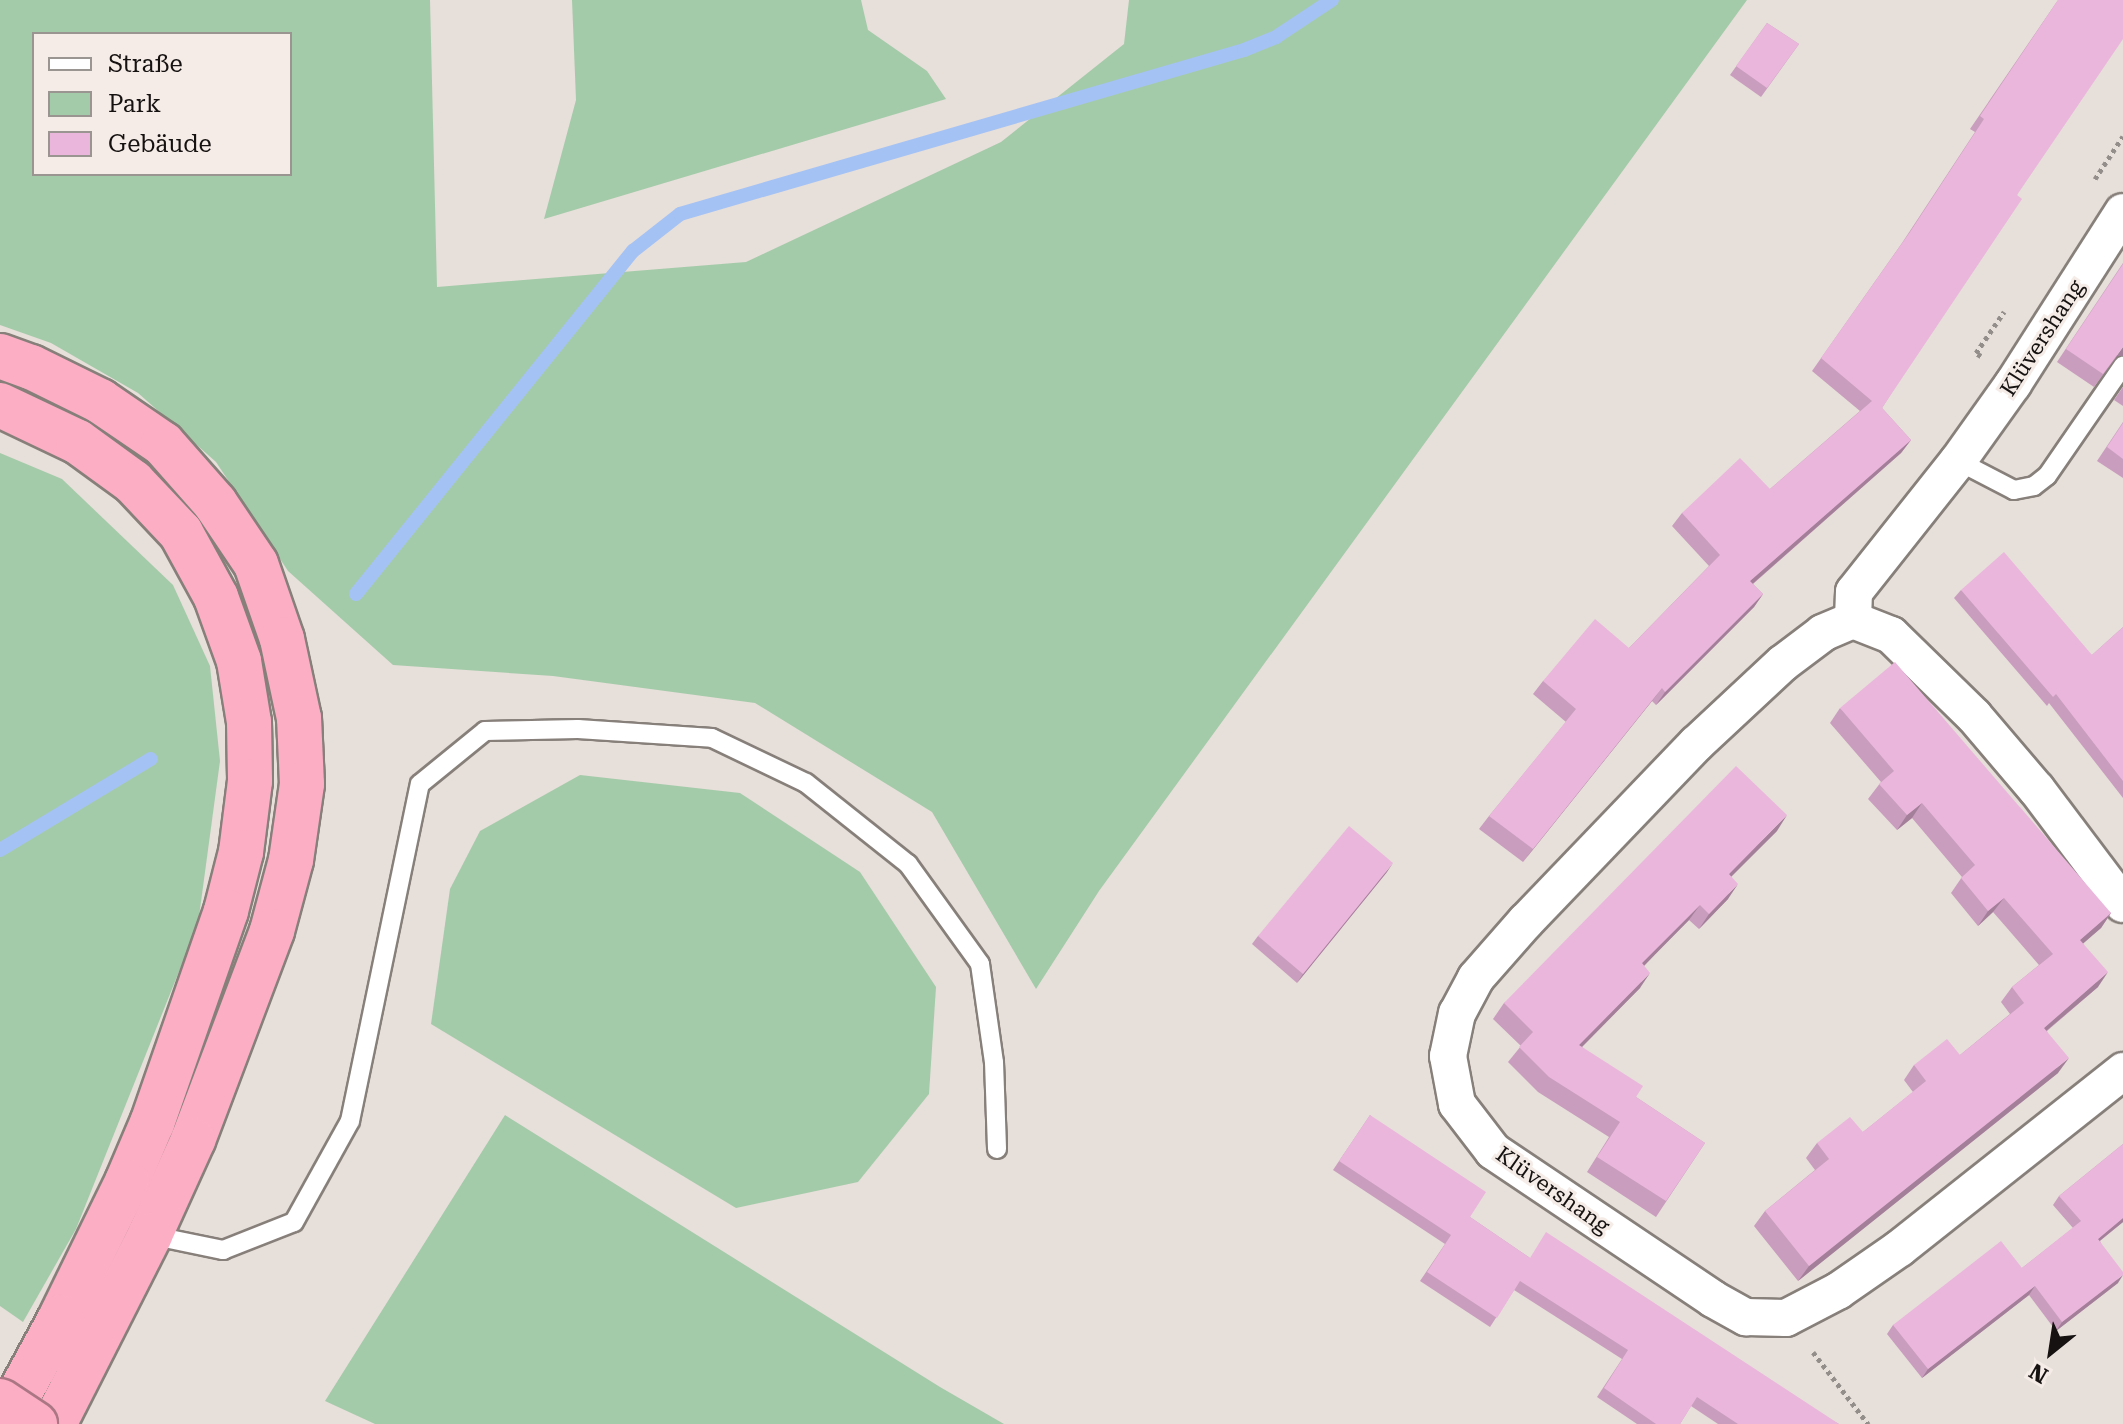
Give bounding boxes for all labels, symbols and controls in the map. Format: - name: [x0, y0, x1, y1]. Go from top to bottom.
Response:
- legend: [32, 32, 292, 176]
- text: Straße: [108, 50, 183, 78]
- text: Park: [108, 90, 161, 118]
- text: Gebäude: [108, 130, 212, 158]
- street label: Klüvershang: [1995, 275, 2089, 401]
- street label: Klüvershang: [1491, 1141, 1615, 1239]
- north arrow: [2011, 1312, 2091, 1392]
- text: N: [2025, 1358, 2052, 1388]

